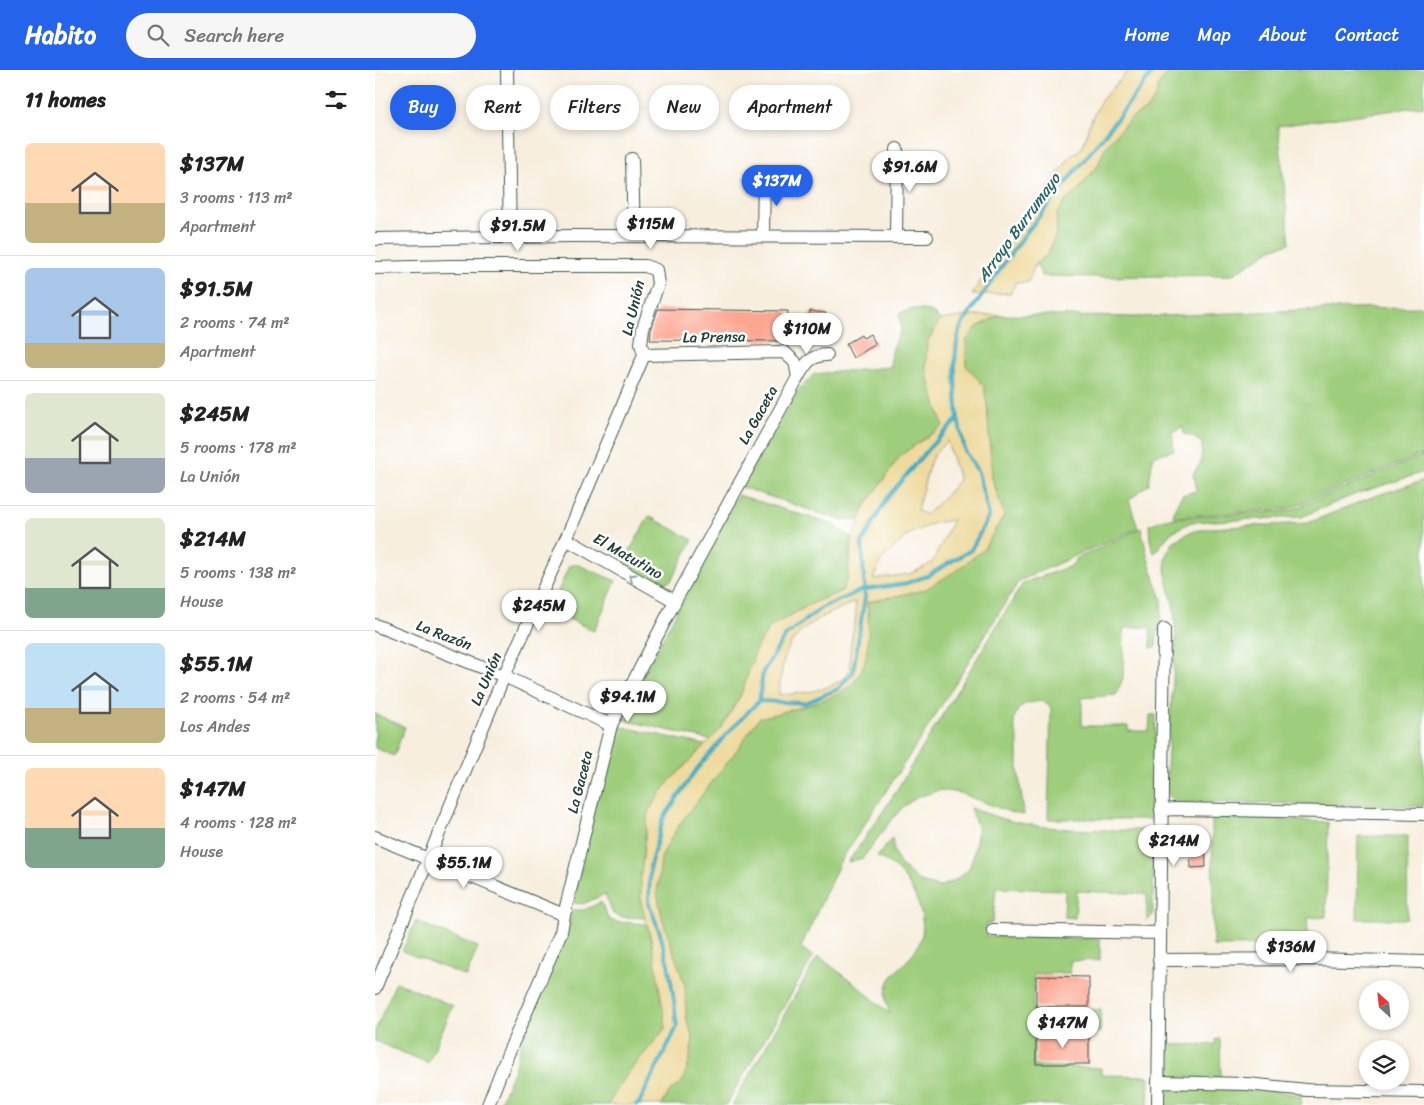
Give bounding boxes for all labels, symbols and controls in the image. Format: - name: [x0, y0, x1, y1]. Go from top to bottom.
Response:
- search box: [126, 13, 476, 58]
- text: Habito: [25, 14, 96, 56]
- text: Search here: [184, 19, 284, 52]
- text: Home: [1125, 19, 1170, 51]
- text: Map: [1198, 19, 1231, 51]
- text: About: [1259, 19, 1307, 51]
- text: Contact: [1335, 19, 1399, 51]
- icon: search: [144, 21, 172, 49]
- text: 11 homes: [25, 81, 106, 119]
- chip: Buy: [390, 85, 456, 130]
- chip: Rent: [466, 85, 540, 130]
- chip: Filters: [550, 85, 639, 130]
- chip: New: [649, 85, 719, 130]
- chip: Apartment: [729, 85, 850, 130]
- icon: filters: [322, 86, 350, 114]
- text: $137M: [180, 145, 244, 183]
- pin: $91.6M: [869, 150, 951, 193]
- text: $91.6M: [883, 152, 937, 181]
- icon: home: [65, 163, 125, 223]
- pin: $137M: [742, 164, 812, 207]
- text: $137M: [753, 166, 801, 195]
- water label: Arroyo Burrumayo: [968, 166, 1069, 289]
- text: 3 rooms · 113 m²: [180, 183, 292, 212]
- pin: $115M: [616, 208, 686, 250]
- text: $115M: [627, 209, 675, 238]
- pin: $91.5M: [477, 210, 559, 252]
- text: $91.5M: [490, 211, 546, 240]
- text: Apartment: [180, 212, 256, 241]
- text: $91.5M: [180, 270, 252, 308]
- street label: La Unión: [614, 278, 652, 338]
- icon: home: [65, 288, 125, 348]
- text: 2 rooms · 74 m²: [180, 308, 290, 337]
- pin: $110M: [772, 312, 842, 355]
- text: $110M: [783, 314, 831, 343]
- street label: La Prensa: [682, 323, 746, 351]
- text: Apartment: [180, 337, 256, 366]
- street label: La Gaceta: [731, 380, 785, 449]
- text: $245M: [180, 395, 249, 433]
- icon: home: [65, 413, 125, 473]
- text: 5 rooms · 178 m²: [180, 433, 297, 462]
- text: La Unión: [180, 462, 240, 491]
- text: $214M: [180, 520, 246, 558]
- street label: El Matutino: [588, 526, 668, 587]
- icon: home: [65, 538, 125, 598]
- text: 5 rooms · 138 m²: [180, 558, 296, 587]
- one-way arrow: [629, 573, 638, 583]
- text: House: [180, 587, 223, 616]
- pin: $245M: [504, 590, 574, 632]
- text: $245M: [513, 591, 565, 620]
- street label: La Razón: [412, 613, 476, 657]
- text: $55.1M: [180, 645, 252, 683]
- street label: La Unión: [463, 648, 509, 710]
- icon: home: [65, 663, 125, 723]
- pin: $94.1M: [587, 680, 669, 723]
- text: $94.1M: [600, 682, 656, 711]
- text: 2 rooms · 54 m²: [180, 683, 290, 712]
- text: Los Andes: [180, 712, 250, 741]
- street label: La Gaceta: [560, 747, 600, 816]
- text: $147M: [180, 770, 245, 808]
- icon: home: [65, 788, 125, 848]
- text: 4 rooms · 128 m²: [180, 808, 297, 837]
- pin: $214M: [1139, 824, 1209, 867]
- text: $214M: [1149, 826, 1199, 855]
- text: House: [180, 837, 223, 866]
- pin: $55.1M: [423, 846, 505, 889]
- text: $55.1M: [436, 848, 492, 877]
- pin: $136M: [1256, 930, 1326, 973]
- text: $136M: [1267, 932, 1315, 961]
- north arrow: [1359, 980, 1409, 1030]
- map controls: [1359, 980, 1409, 1090]
- pin: $147M: [1028, 1006, 1098, 1049]
- text: $147M: [1038, 1008, 1088, 1037]
- button: layers: [1359, 1040, 1409, 1090]

